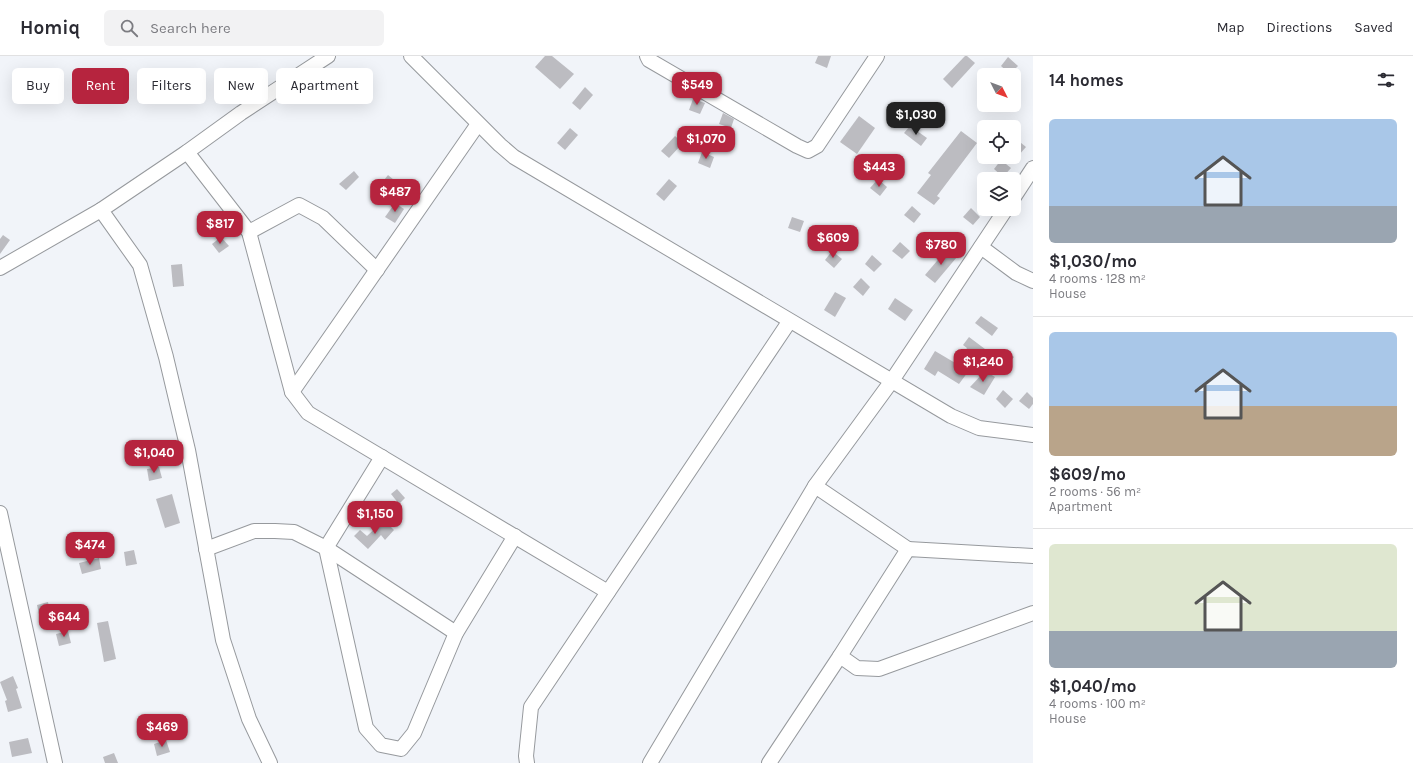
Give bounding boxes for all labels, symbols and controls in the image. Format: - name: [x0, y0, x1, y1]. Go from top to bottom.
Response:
- search box: [104, 10, 384, 46]
- text: Homiq: [20, 17, 80, 39]
- icon: search: [118, 17, 140, 39]
- text: Search here: [150, 19, 231, 37]
- text: Map: [1217, 19, 1245, 36]
- text: Directions: [1267, 19, 1332, 36]
- text: Saved: [1354, 19, 1393, 36]
- chip: Buy: [12, 68, 64, 104]
- chip: Rent: [72, 68, 129, 104]
- chip: Filters: [137, 68, 206, 104]
- chip: New: [214, 68, 268, 104]
- chip: Apartment: [276, 68, 373, 104]
- north arrow: [977, 68, 1021, 112]
- map controls: [977, 68, 1021, 216]
- icon: filters: [1375, 69, 1397, 91]
- text: 14 homes: [1049, 70, 1124, 90]
- pin: $549: [673, 72, 721, 106]
- text: $549: [681, 77, 713, 92]
- pin: $1,030: [883, 102, 949, 136]
- text: $1,030: [895, 107, 937, 122]
- button: locate: [977, 120, 1021, 164]
- pin: $1,070: [673, 126, 739, 160]
- text: $1,070: [686, 131, 726, 146]
- icon: home: [1187, 145, 1259, 217]
- pin: $443: [855, 154, 903, 188]
- text: $443: [863, 159, 895, 174]
- button: layers: [977, 172, 1021, 216]
- pin: $487: [371, 179, 419, 213]
- text: $487: [379, 184, 411, 199]
- pin: $817: [196, 211, 244, 245]
- text: $817: [206, 216, 234, 231]
- pin: $609: [809, 225, 857, 259]
- text: $609: [816, 230, 850, 245]
- pin: $780: [917, 232, 965, 266]
- text: $780: [925, 237, 957, 252]
- text: $1,030/mo: [1049, 251, 1137, 271]
- text: 4 rooms · 128 m²: [1049, 271, 1146, 286]
- text: House: [1049, 286, 1086, 301]
- pin: $1,240: [950, 349, 1016, 383]
- text: $1,240: [963, 354, 1003, 369]
- icon: home: [1187, 358, 1259, 430]
- pin: $1,040: [121, 440, 187, 474]
- text: $1,040: [133, 445, 175, 460]
- text: $609/mo: [1049, 464, 1126, 484]
- text: 2 rooms · 56 m²: [1049, 484, 1141, 499]
- text: Apartment: [1049, 499, 1112, 514]
- pin: $1,150: [342, 501, 408, 535]
- text: $1,150: [356, 506, 394, 521]
- pin: $474: [66, 532, 114, 566]
- text: $474: [75, 537, 105, 552]
- icon: home: [1187, 570, 1259, 642]
- pin: $644: [40, 604, 88, 638]
- text: $644: [48, 609, 80, 624]
- text: $1,040/mo: [1049, 676, 1136, 696]
- text: 4 rooms · 100 m²: [1049, 696, 1146, 711]
- text: House: [1049, 711, 1086, 726]
- pin: $469: [138, 714, 186, 748]
- text: $469: [146, 719, 178, 734]

